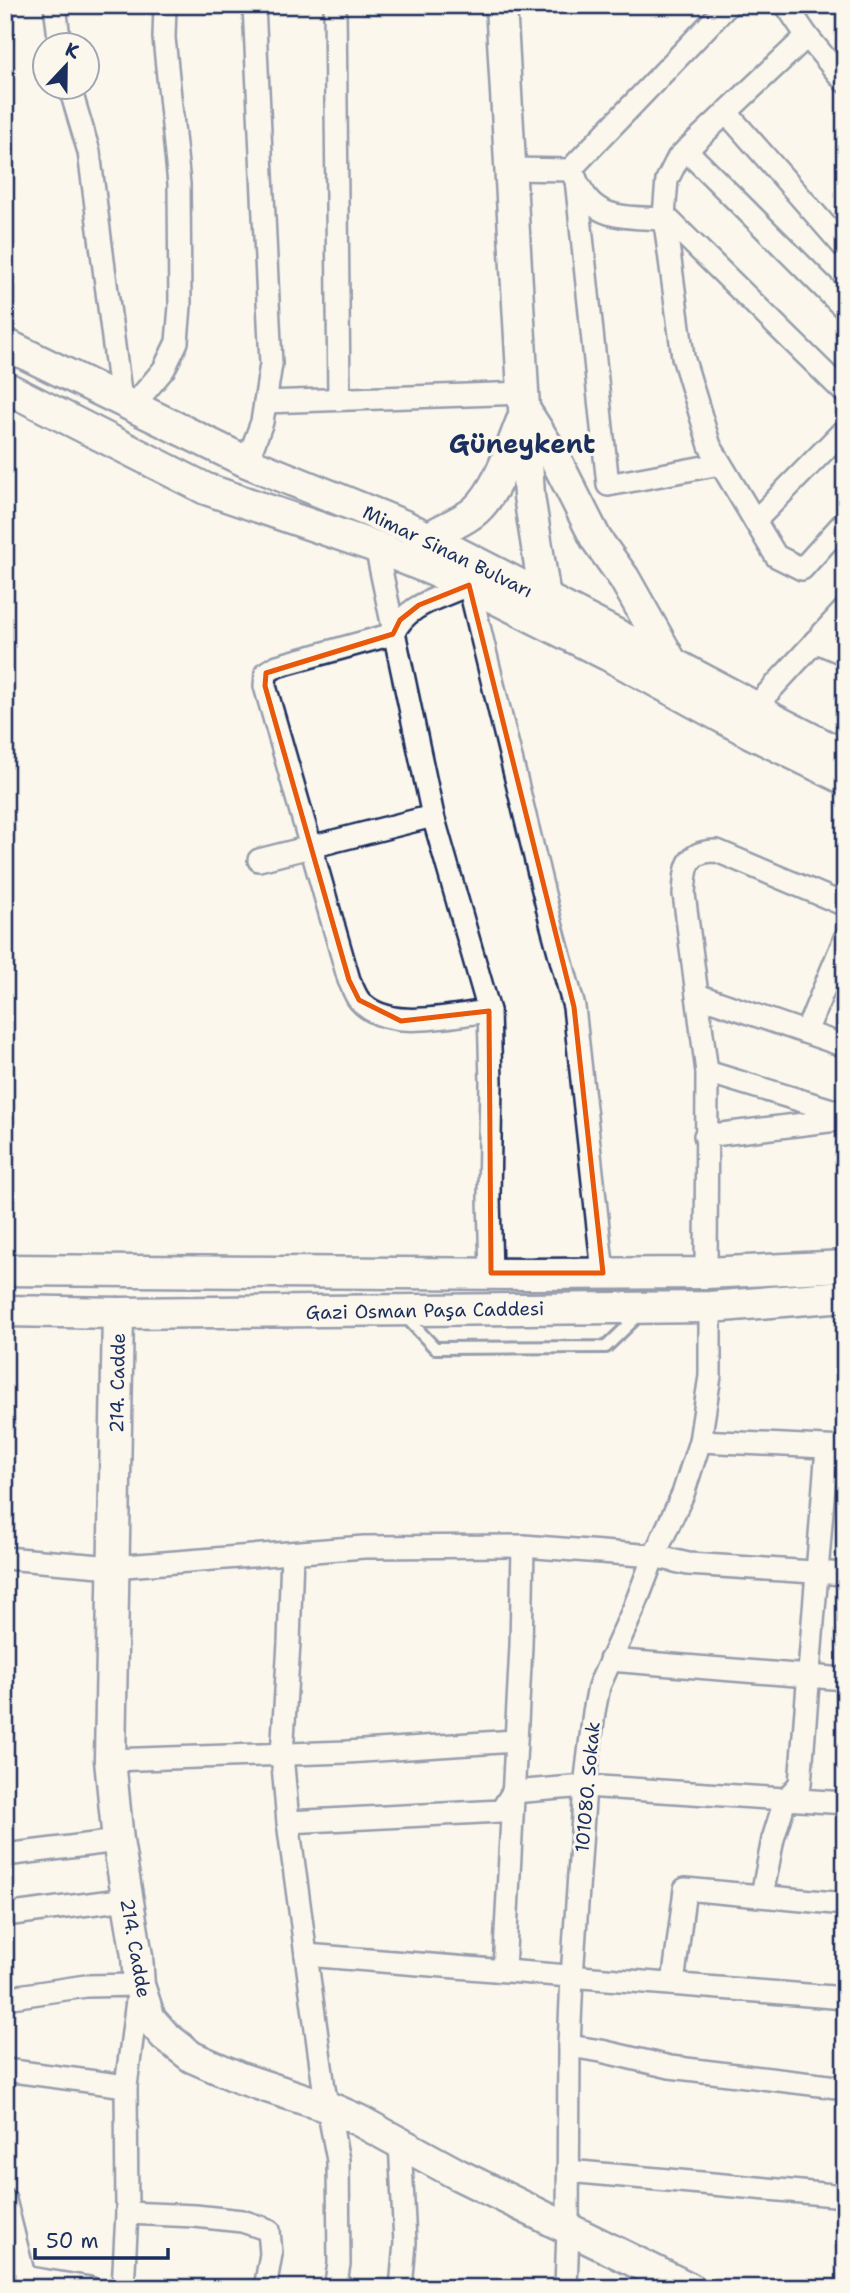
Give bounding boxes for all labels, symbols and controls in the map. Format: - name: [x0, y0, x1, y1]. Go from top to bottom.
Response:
- north arrow: [32, 32, 102, 102]
- text: K: [61, 37, 83, 65]
- district label: Güneykent: [449, 426, 595, 461]
- street label: Mimar Sinan Bulvarı: [359, 499, 537, 604]
- street label: Gazi Osman Paşa Caddesi: [305, 1296, 545, 1325]
- street label: 214. Cadde: [104, 1333, 131, 1433]
- street label: 101080. Sokak: [569, 1720, 606, 1854]
- street label: 214. Cadde: [114, 1897, 157, 2000]
- scale bar: [35, 2216, 168, 2260]
- text: 50 m: [46, 2227, 99, 2255]

